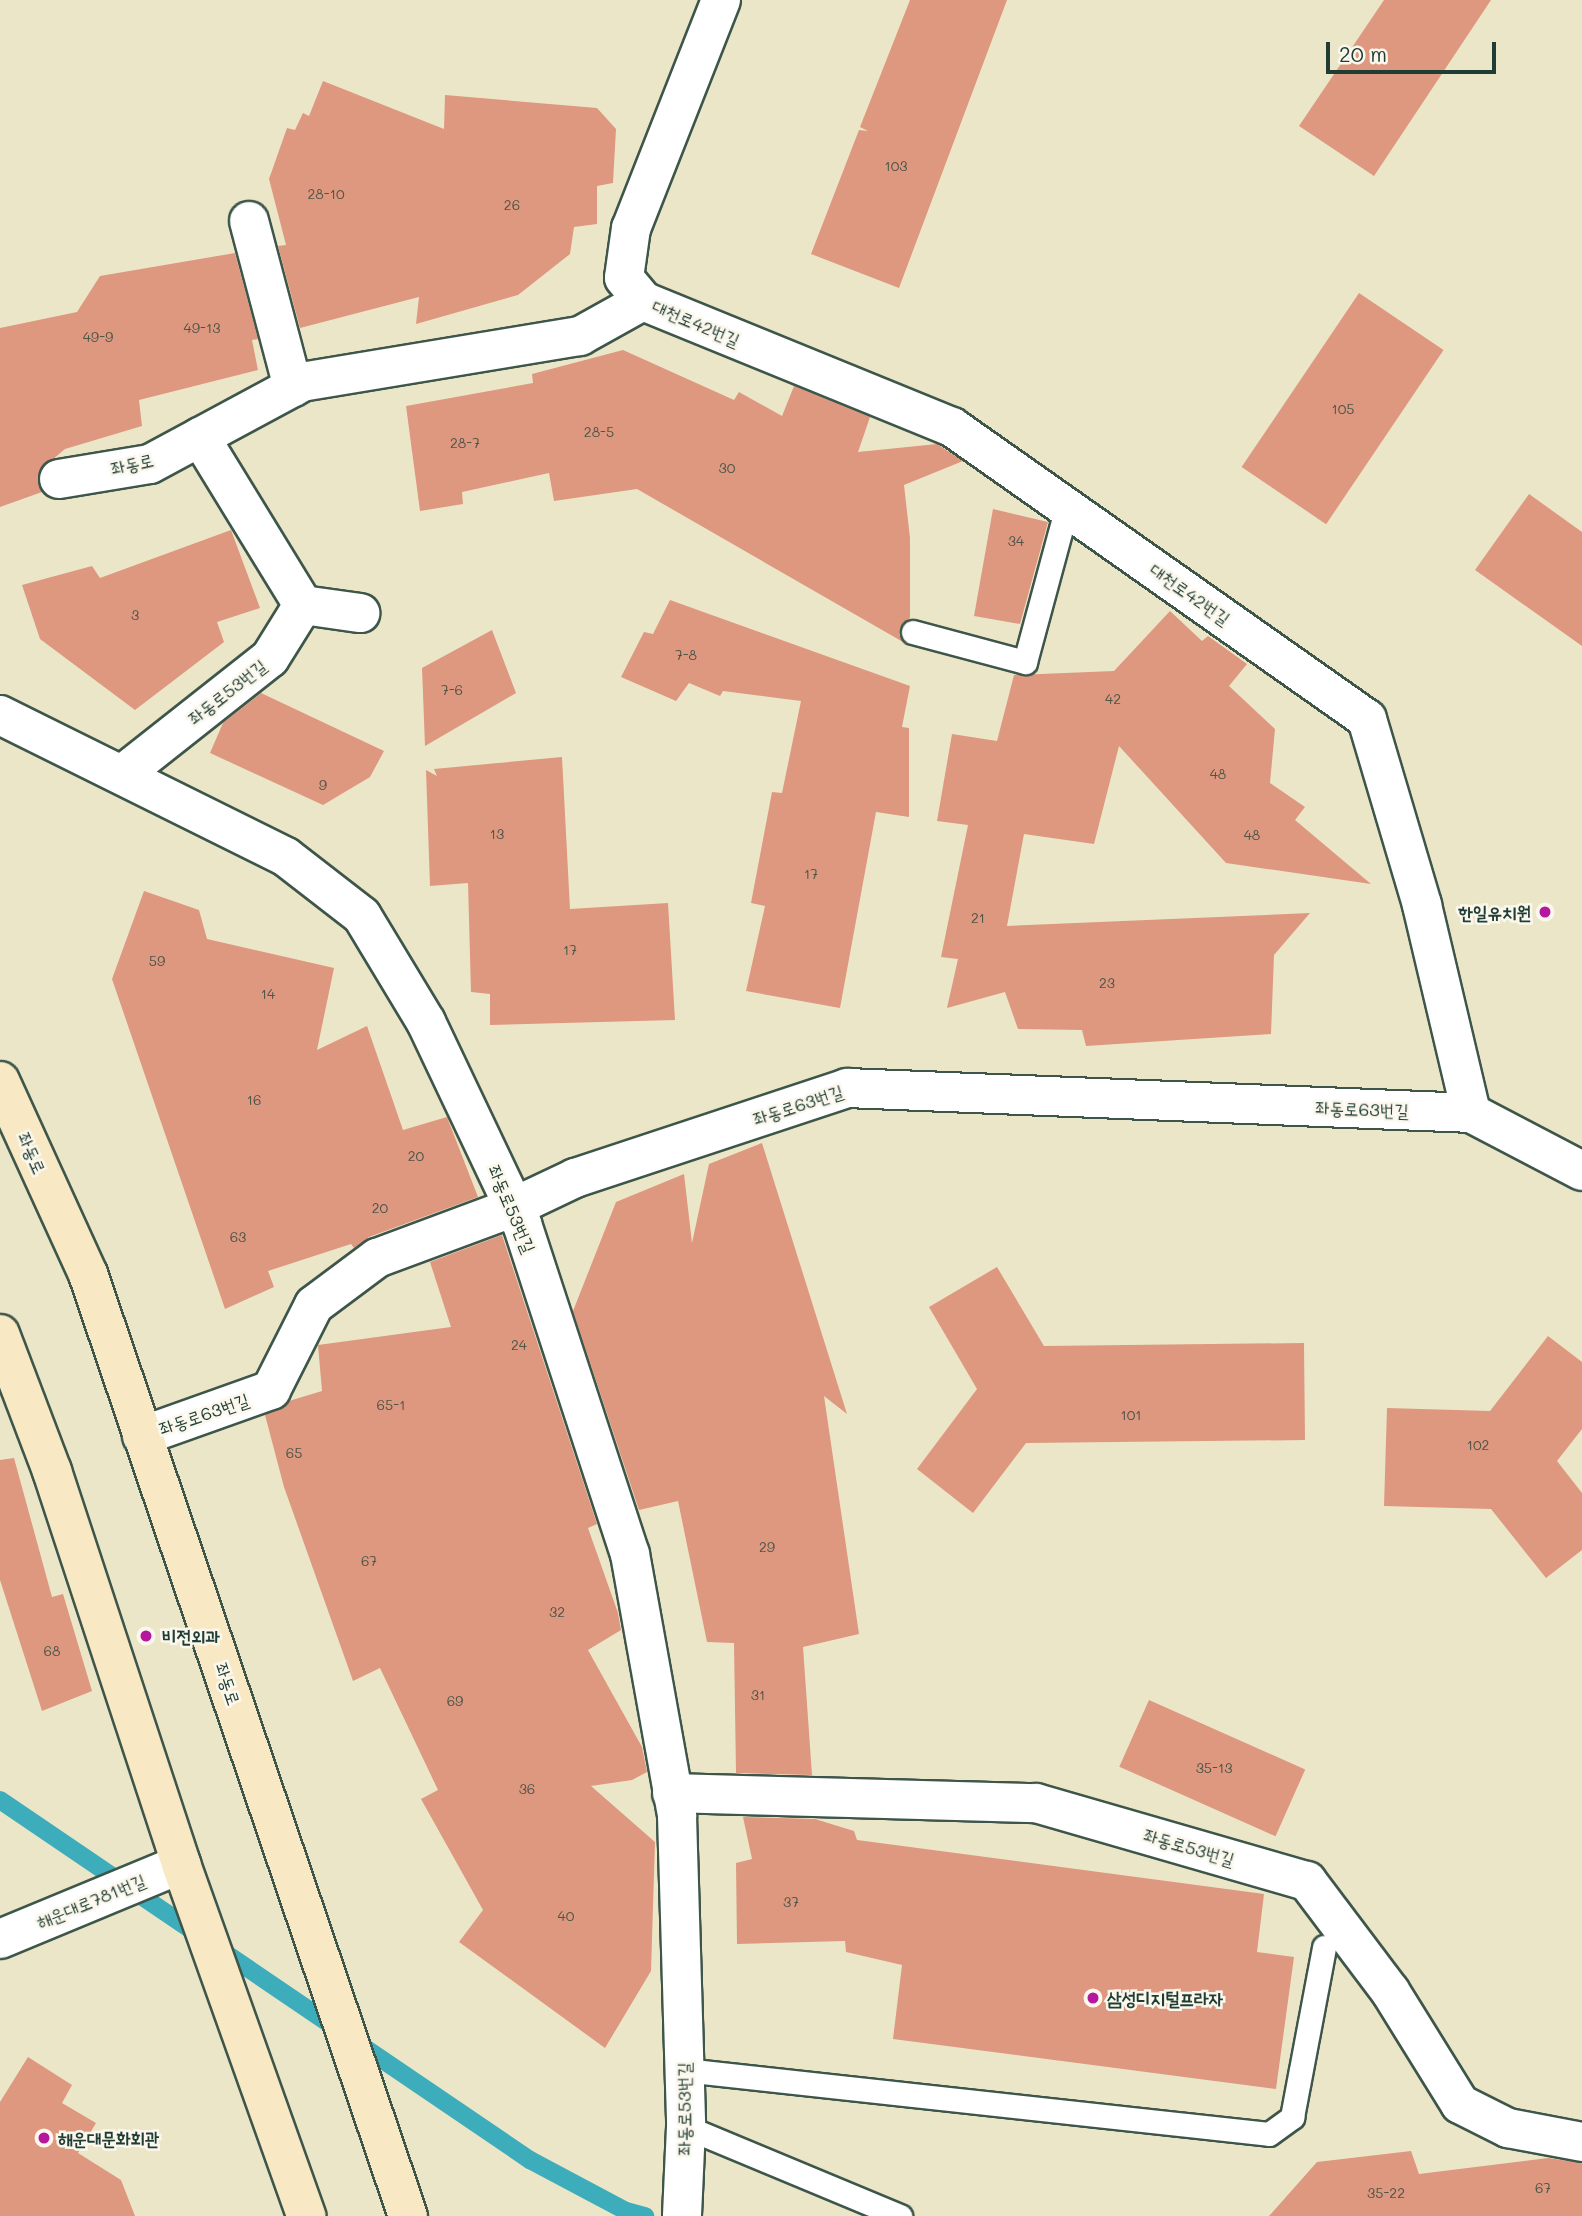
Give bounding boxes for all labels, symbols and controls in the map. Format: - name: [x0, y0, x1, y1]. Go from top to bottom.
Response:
- scale bar: [1330, 28, 1500, 72]
- text: 20 m: [1339, 40, 1387, 67]
- house number: 103: [884, 158, 908, 174]
- house number: 28-10: [307, 186, 345, 202]
- house number: 26: [504, 197, 520, 213]
- street label: 대천로42번길: [649, 295, 743, 351]
- house number: 49-13: [184, 320, 220, 336]
- house number: 49-9: [83, 329, 113, 345]
- house number: 105: [1331, 401, 1355, 417]
- house number: 28-5: [584, 424, 614, 440]
- house number: 28-7: [450, 435, 480, 451]
- street label: 좌동로: [108, 449, 156, 479]
- house number: 30: [719, 460, 735, 476]
- house number: 34: [1008, 533, 1024, 549]
- street label: 대천로42번길: [1146, 558, 1234, 630]
- house number: 3: [131, 607, 139, 623]
- house number: 7-8: [675, 647, 697, 663]
- street label: 좌동로53번길: [184, 655, 270, 729]
- house number: 7-6: [441, 682, 463, 698]
- house number: 42: [1105, 691, 1121, 707]
- house number: 48: [1210, 766, 1226, 782]
- house number: 9: [319, 777, 327, 793]
- house number: 13: [490, 826, 504, 842]
- house number: 48: [1244, 827, 1260, 843]
- house number: 17: [804, 866, 818, 882]
- place label: 한일유치원: [1459, 901, 1531, 923]
- marker: 한일유치원: [1537, 904, 1553, 920]
- house number: 21: [971, 910, 985, 926]
- house number: 17: [563, 942, 577, 958]
- house number: 59: [149, 953, 165, 969]
- house number: 23: [1099, 975, 1115, 991]
- house number: 14: [261, 986, 275, 1002]
- street label: 좌동로63번길: [750, 1080, 846, 1130]
- house number: 16: [247, 1092, 261, 1108]
- street label: 좌동로63번길: [1315, 1097, 1409, 1121]
- street label: 좌동로: [13, 1129, 51, 1177]
- house number: 20: [408, 1148, 424, 1164]
- street label: 좌동로53번길: [484, 1162, 540, 1256]
- house number: 20: [372, 1200, 388, 1216]
- house number: 63: [230, 1229, 246, 1245]
- house number: 24: [511, 1337, 527, 1353]
- street label: 좌동로63번길: [156, 1389, 252, 1439]
- house number: 65-1: [377, 1397, 405, 1413]
- house number: 101: [1120, 1407, 1142, 1423]
- house number: 102: [1467, 1437, 1489, 1453]
- house number: 65: [286, 1445, 302, 1461]
- house number: 29: [759, 1539, 775, 1555]
- house number: 67: [361, 1553, 377, 1569]
- house number: 32: [549, 1604, 565, 1620]
- place label: 비전외과: [162, 1625, 220, 1647]
- marker: 비전외과: [136, 1626, 156, 1646]
- house number: 68: [44, 1643, 60, 1659]
- street label: 좌동로: [211, 1660, 245, 1708]
- house number: 31: [751, 1687, 765, 1703]
- house number: 69: [447, 1693, 463, 1709]
- house number: 35-13: [1196, 1760, 1232, 1776]
- house number: 36: [519, 1781, 535, 1797]
- street label: 좌동로53번길: [1141, 1824, 1237, 1870]
- street label: 해운대로781번길: [33, 1869, 149, 1933]
- house number: 37: [783, 1894, 799, 1910]
- house number: 40: [558, 1908, 574, 1924]
- place label: 삼성디지털프라자: [1107, 1987, 1223, 2009]
- marker: 삼성디지털프라자: [1085, 1990, 1101, 2006]
- street label: 좌동로53번길: [673, 2062, 695, 2156]
- place label: 해운대문화회관: [58, 2127, 159, 2149]
- marker: 해운대문화회관: [36, 2130, 52, 2146]
- house number: 67: [1535, 2180, 1551, 2196]
- house number: 35-22: [1367, 2185, 1405, 2201]

